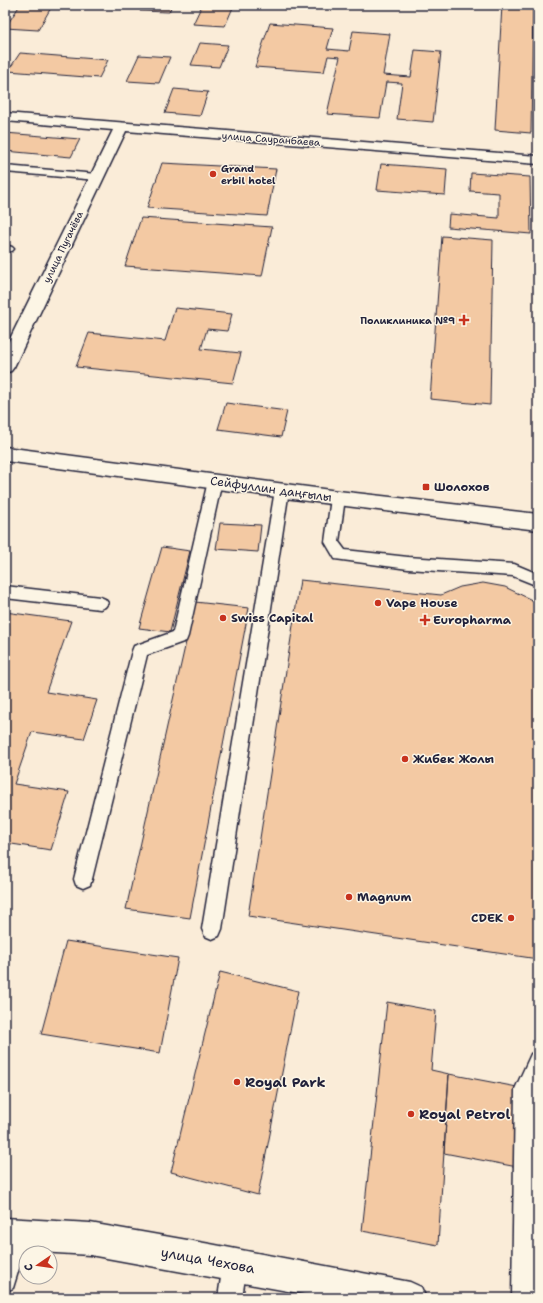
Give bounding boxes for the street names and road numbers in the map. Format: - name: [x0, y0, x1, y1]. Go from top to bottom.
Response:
- street label: улица Сауранбаева: [221, 129, 321, 149]
- street label: улица Пугачёва: [40, 208, 86, 285]
- street label: Сейфуллин даңғылы: [209, 473, 333, 505]
- street label: улица Чехова: [160, 1243, 257, 1277]

